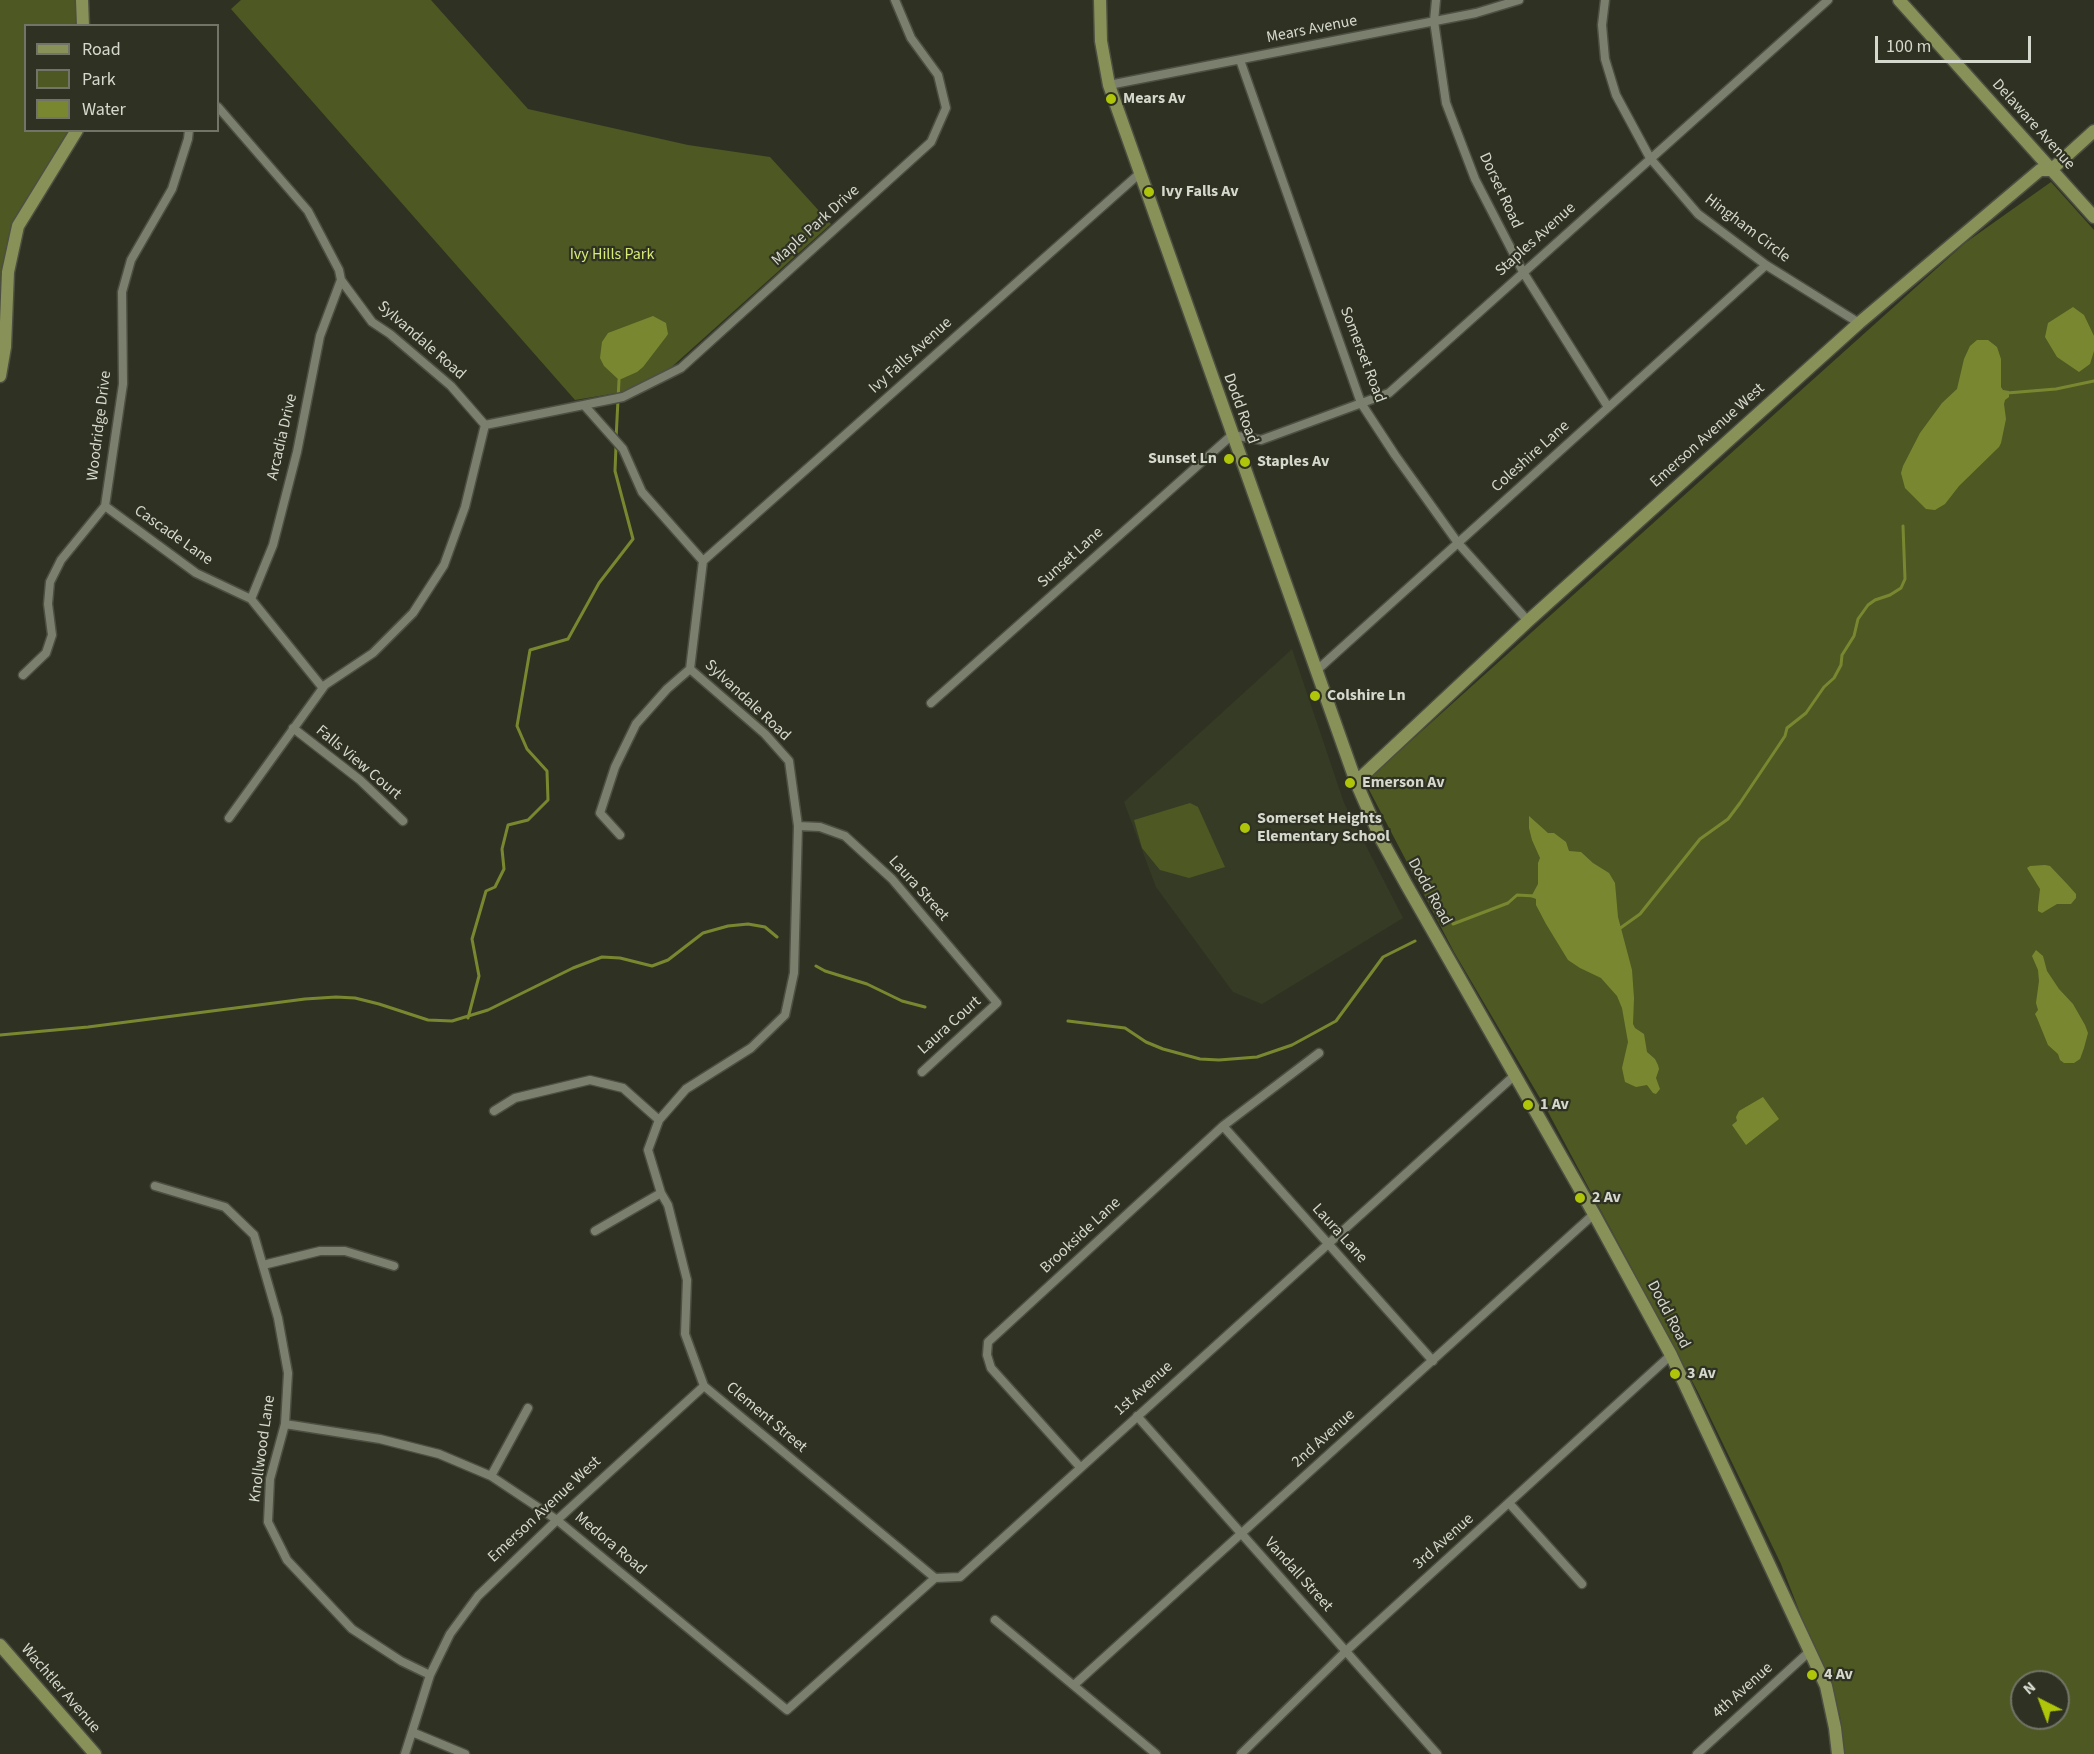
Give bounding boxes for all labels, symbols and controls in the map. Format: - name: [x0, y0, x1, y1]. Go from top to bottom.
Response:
- street label: Mears Avenue: [1265, 12, 1359, 48]
- legend: [24, 24, 219, 132]
- scale bar: [1878, 24, 2034, 62]
- text: 100 m: [1886, 34, 1931, 59]
- text: Road: [82, 37, 121, 62]
- text: Park: [82, 67, 116, 92]
- street label: Delaware Avenue: [1987, 76, 2079, 174]
- place label: Mears Av: [1123, 89, 1186, 109]
- marker: Mears Av: [1104, 92, 1118, 106]
- text: Water: [82, 97, 126, 122]
- street label: Dorset Road: [1474, 150, 1526, 232]
- street label: Maple Park Drive: [768, 182, 864, 270]
- place label: Ivy Falls Av: [1161, 182, 1239, 202]
- marker: Ivy Falls Av: [1142, 185, 1156, 199]
- street label: Hingham Circle: [1700, 191, 1794, 267]
- street label: Staples Avenue: [1492, 199, 1580, 281]
- park label: Ivy Hills Park: [570, 245, 654, 265]
- street label: Sylvandale Road: [373, 297, 469, 385]
- street label: Somerset Road: [1335, 304, 1389, 406]
- street label: Ivy Falls Avenue: [866, 314, 956, 398]
- street label: Woodridge Drive: [84, 370, 116, 482]
- street label: Dodd Road: [1218, 371, 1262, 447]
- street label: Emerson Avenue West: [1647, 380, 1769, 492]
- street label: Arcadia Drive: [264, 392, 302, 482]
- street label: Coleshire Lane: [1488, 417, 1574, 497]
- place label: Sunset Ln: [1148, 449, 1217, 469]
- marker: Sunset Ln: [1222, 452, 1236, 466]
- place label: Staples Av: [1257, 452, 1329, 472]
- marker: Staples Av: [1238, 455, 1252, 469]
- street label: Cascade Lane: [130, 502, 216, 570]
- street label: Sunset Lane: [1034, 524, 1108, 592]
- street label: Sylvandale Road: [700, 656, 794, 746]
- place label: Colshire Ln: [1327, 686, 1406, 706]
- marker: Colshire Ln: [1308, 689, 1322, 703]
- street label: Falls View Court: [311, 722, 405, 804]
- place label: Emerson Av: [1362, 773, 1445, 793]
- marker: Emerson Av: [1343, 776, 1357, 790]
- place label: Somerset Heights Elementary School: [1257, 809, 1390, 847]
- marker: Somerset Heights Elementary School: [1238, 821, 1252, 835]
- street label: Laura Street: [884, 852, 952, 926]
- street label: Dodd Road: [1403, 855, 1455, 929]
- street label: Laura Court: [914, 993, 986, 1059]
- place label: 1 Av: [1540, 1095, 1569, 1115]
- marker: 1 Av: [1521, 1098, 1535, 1112]
- place label: 2 Av: [1592, 1188, 1621, 1208]
- marker: 2 Av: [1573, 1191, 1587, 1205]
- street label: Brookside Lane: [1037, 1194, 1125, 1278]
- street label: Laura Lane: [1307, 1200, 1371, 1268]
- street label: Dodd Road: [1642, 1278, 1694, 1352]
- street label: 1st Avenue: [1111, 1358, 1177, 1420]
- place label: 3 Av: [1687, 1364, 1716, 1384]
- marker: 3 Av: [1668, 1367, 1682, 1381]
- street label: Clement Street: [722, 1379, 810, 1457]
- street label: Knollwood Lane: [246, 1394, 280, 1504]
- street label: 2nd Avenue: [1289, 1406, 1359, 1472]
- street label: Emerson Avenue West: [485, 1453, 605, 1567]
- street label: Medora Road: [570, 1508, 650, 1580]
- street label: 3rd Avenue: [1410, 1510, 1478, 1574]
- street label: Vandall Street: [1260, 1534, 1336, 1616]
- street label: Wachtler Avenue: [16, 1640, 104, 1738]
- street label: 4th Avenue: [1709, 1659, 1777, 1723]
- place label: 4 Av: [1824, 1665, 1853, 1685]
- marker: 4 Av: [1805, 1668, 1819, 1682]
- north arrow: [2010, 1670, 2070, 1730]
- text: N: [2018, 1676, 2041, 1700]

